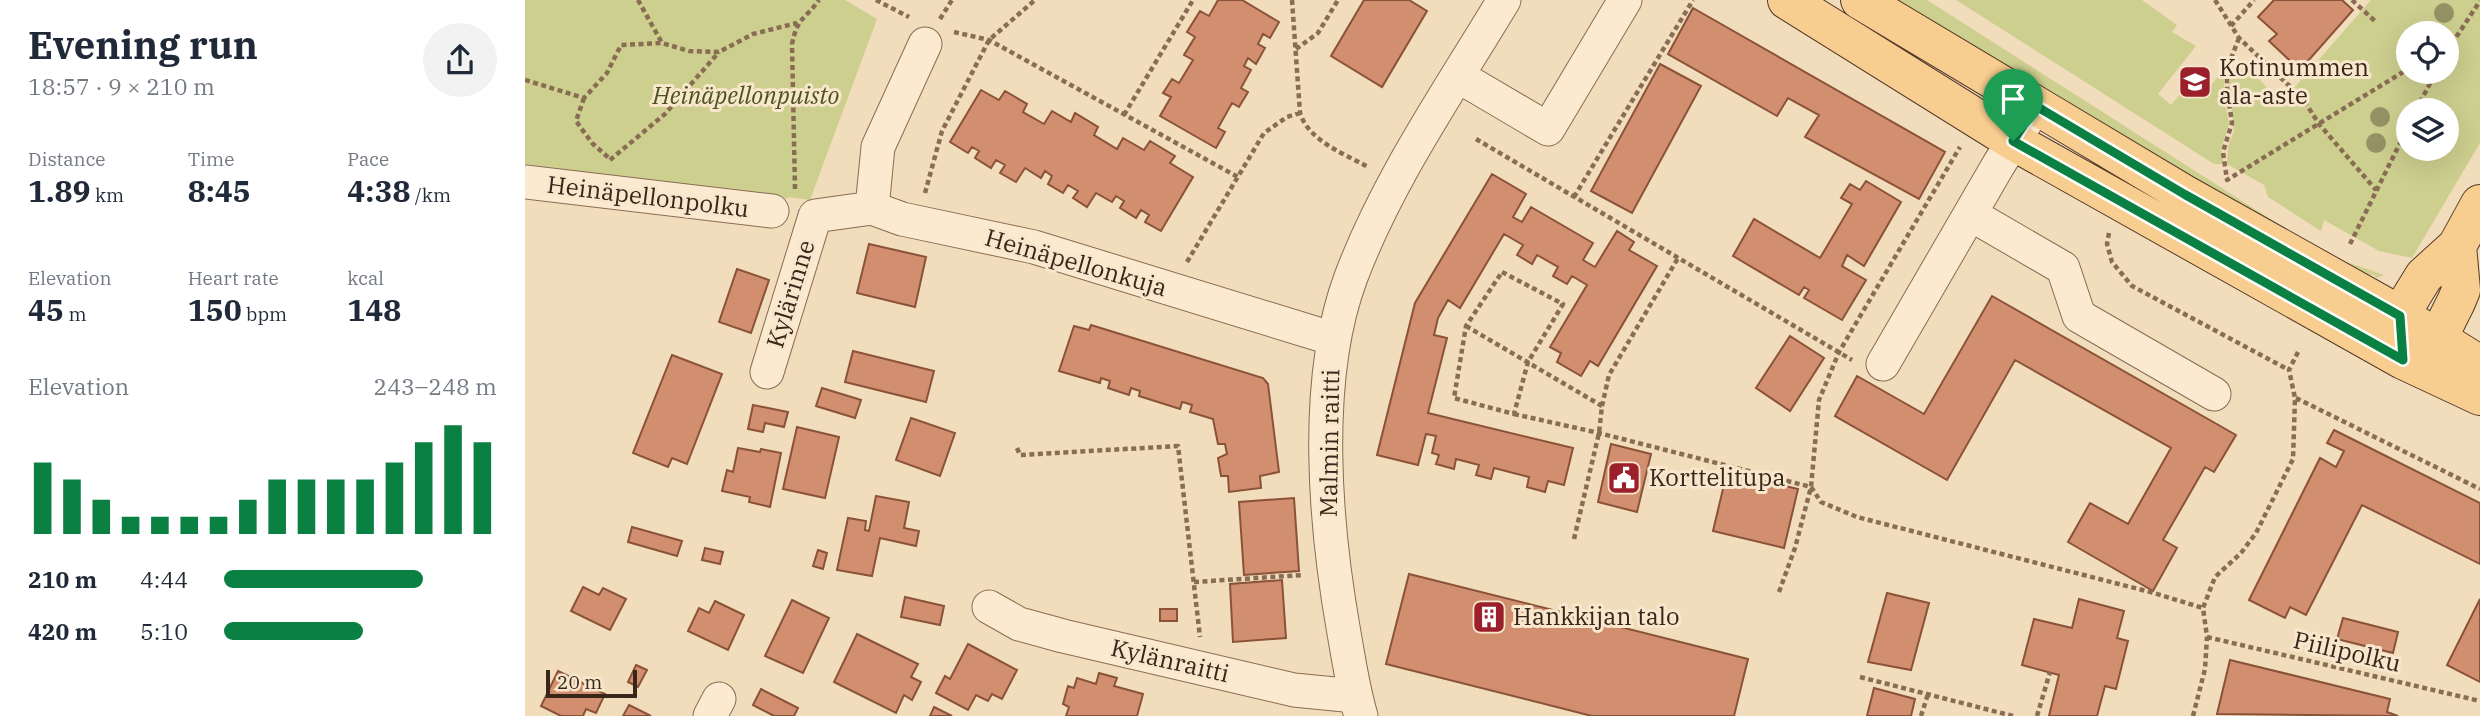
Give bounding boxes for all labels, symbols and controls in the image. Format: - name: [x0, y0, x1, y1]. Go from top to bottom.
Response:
- text: Evening run: [28, 20, 258, 69]
- map controls: [2396, 21, 2459, 161]
- button: locate: [2396, 21, 2459, 84]
- button: share: [423, 23, 497, 97]
- place label: Kotinummen ala-aste: [2219, 51, 2369, 111]
- school or university icon: Kotinummen ala-aste: [2176, 63, 2214, 101]
- pin: [1983, 69, 2043, 141]
- text: 18:57 · 9 × 210 m: [28, 71, 215, 101]
- park label: Heinäpellonpuisto: [651, 79, 840, 111]
- icon: arrive: [1994, 80, 2032, 118]
- button: layers: [2396, 98, 2459, 161]
- text: Distance: [28, 147, 106, 171]
- text: Time: [188, 147, 234, 171]
- text: Pace: [347, 147, 389, 171]
- street label: Heinäpellonpolku: [545, 168, 751, 224]
- text: 1.89: [28, 171, 90, 210]
- text: 8:45: [188, 171, 251, 210]
- text: 4:38: [347, 171, 410, 210]
- text: km: [90, 183, 124, 207]
- text: /km: [410, 183, 451, 207]
- street label: Heinäpellonkuja: [982, 221, 1171, 303]
- street label: Kylärinne: [758, 236, 822, 352]
- text: Elevation: [28, 266, 112, 290]
- text: Heart rate: [188, 266, 279, 290]
- text: kcal: [347, 266, 384, 290]
- text: 45: [28, 290, 64, 329]
- text: 150: [188, 290, 242, 329]
- text: 148: [347, 290, 401, 329]
- text: m: [64, 302, 87, 326]
- text: bpm: [242, 302, 287, 326]
- street label: Malmin raitti: [1312, 369, 1346, 517]
- text: Elevation: [28, 371, 129, 401]
- text: 243–248 m: [373, 371, 497, 401]
- public building icon: Korttelitupa: [1605, 459, 1643, 497]
- place label: Korttelitupa: [1649, 461, 1786, 493]
- text: 210 m: [28, 564, 97, 594]
- text: 4:44: [140, 564, 188, 594]
- building icon: Hankkijan talo: [1470, 598, 1508, 636]
- place label: Hankkijan talo: [1513, 600, 1680, 632]
- text: 420 m: [28, 616, 97, 646]
- text: 5:10: [140, 616, 188, 646]
- street label: Piilipolku: [2290, 623, 2404, 679]
- street label: Kylänraitti: [1108, 631, 1233, 689]
- scale bar: [546, 667, 637, 699]
- text: 20 m: [557, 670, 602, 694]

